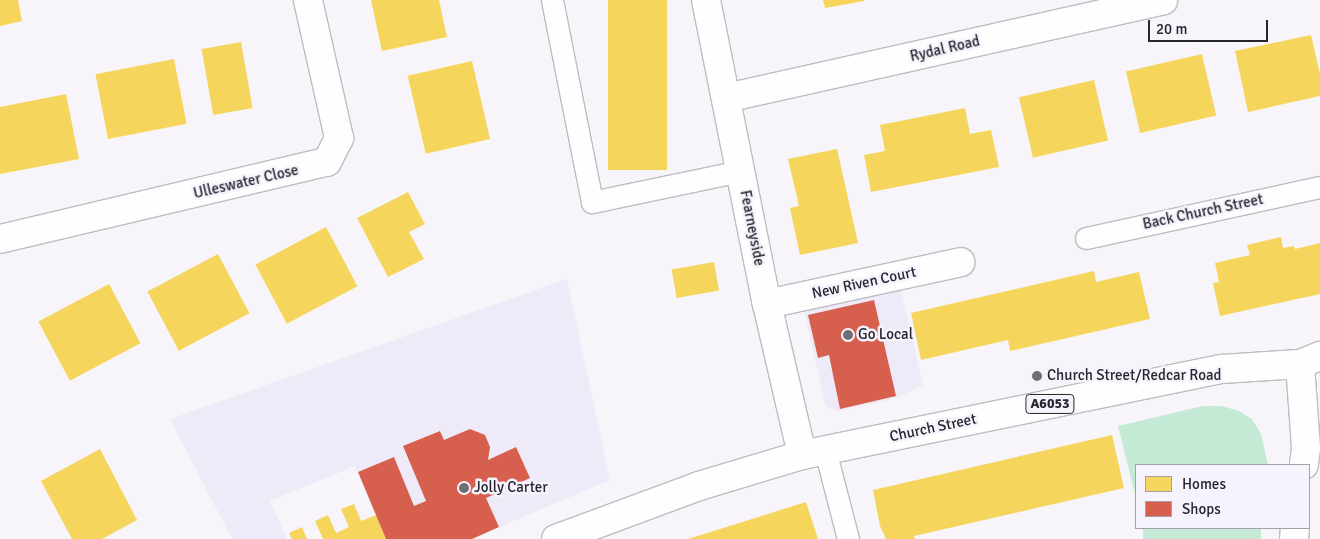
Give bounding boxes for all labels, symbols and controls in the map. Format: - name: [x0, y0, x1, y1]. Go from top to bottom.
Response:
- scale bar: [1150, 10, 1270, 42]
- text: 20 m: [1156, 20, 1187, 38]
- street label: Rydal Road: [908, 32, 982, 66]
- street label: Ulleswater Close: [192, 161, 300, 203]
- street label: Fearneyside: [736, 189, 768, 267]
- street label: Back Church Street: [1141, 190, 1265, 234]
- street label: New Riven Court: [810, 263, 918, 303]
- place label: Go Local: [858, 326, 913, 344]
- marker: Go Local: [842, 329, 854, 341]
- place label: Church Street/Redcar Road: [1047, 367, 1221, 385]
- marker: Church Street/Redcar Road: [1031, 370, 1043, 382]
- road number: A6053: [1025, 392, 1075, 416]
- street label: Church Street: [888, 410, 978, 446]
- legend: [1135, 464, 1310, 529]
- text: Homes: [1182, 475, 1226, 493]
- place label: Jolly Carter: [474, 479, 548, 497]
- marker: Jolly Carter: [458, 482, 470, 494]
- text: Shops: [1182, 500, 1221, 518]

